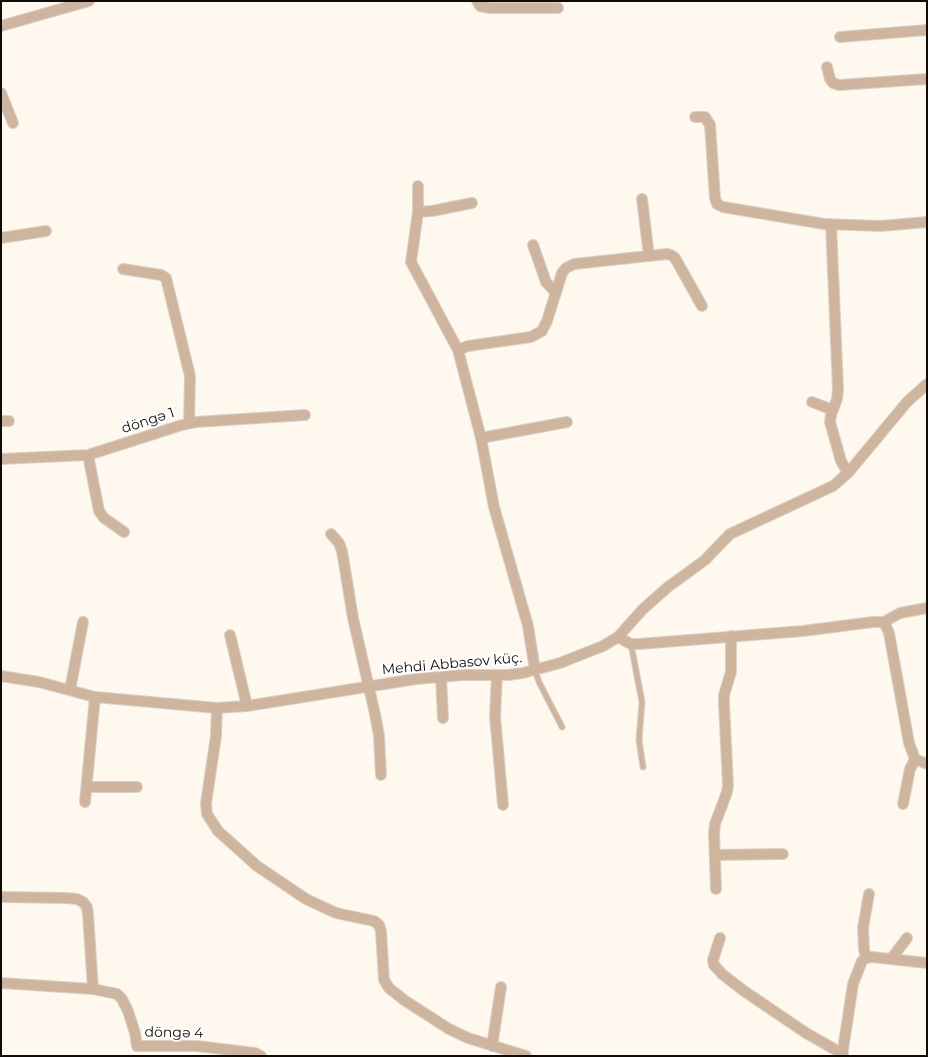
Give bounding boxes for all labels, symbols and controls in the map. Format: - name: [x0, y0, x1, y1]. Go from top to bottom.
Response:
- street label: döngə 1: [119, 405, 177, 437]
- street label: Mehdi Abbasov küç.: [381, 649, 523, 679]
- street label: döngə 4: [145, 1024, 203, 1042]

